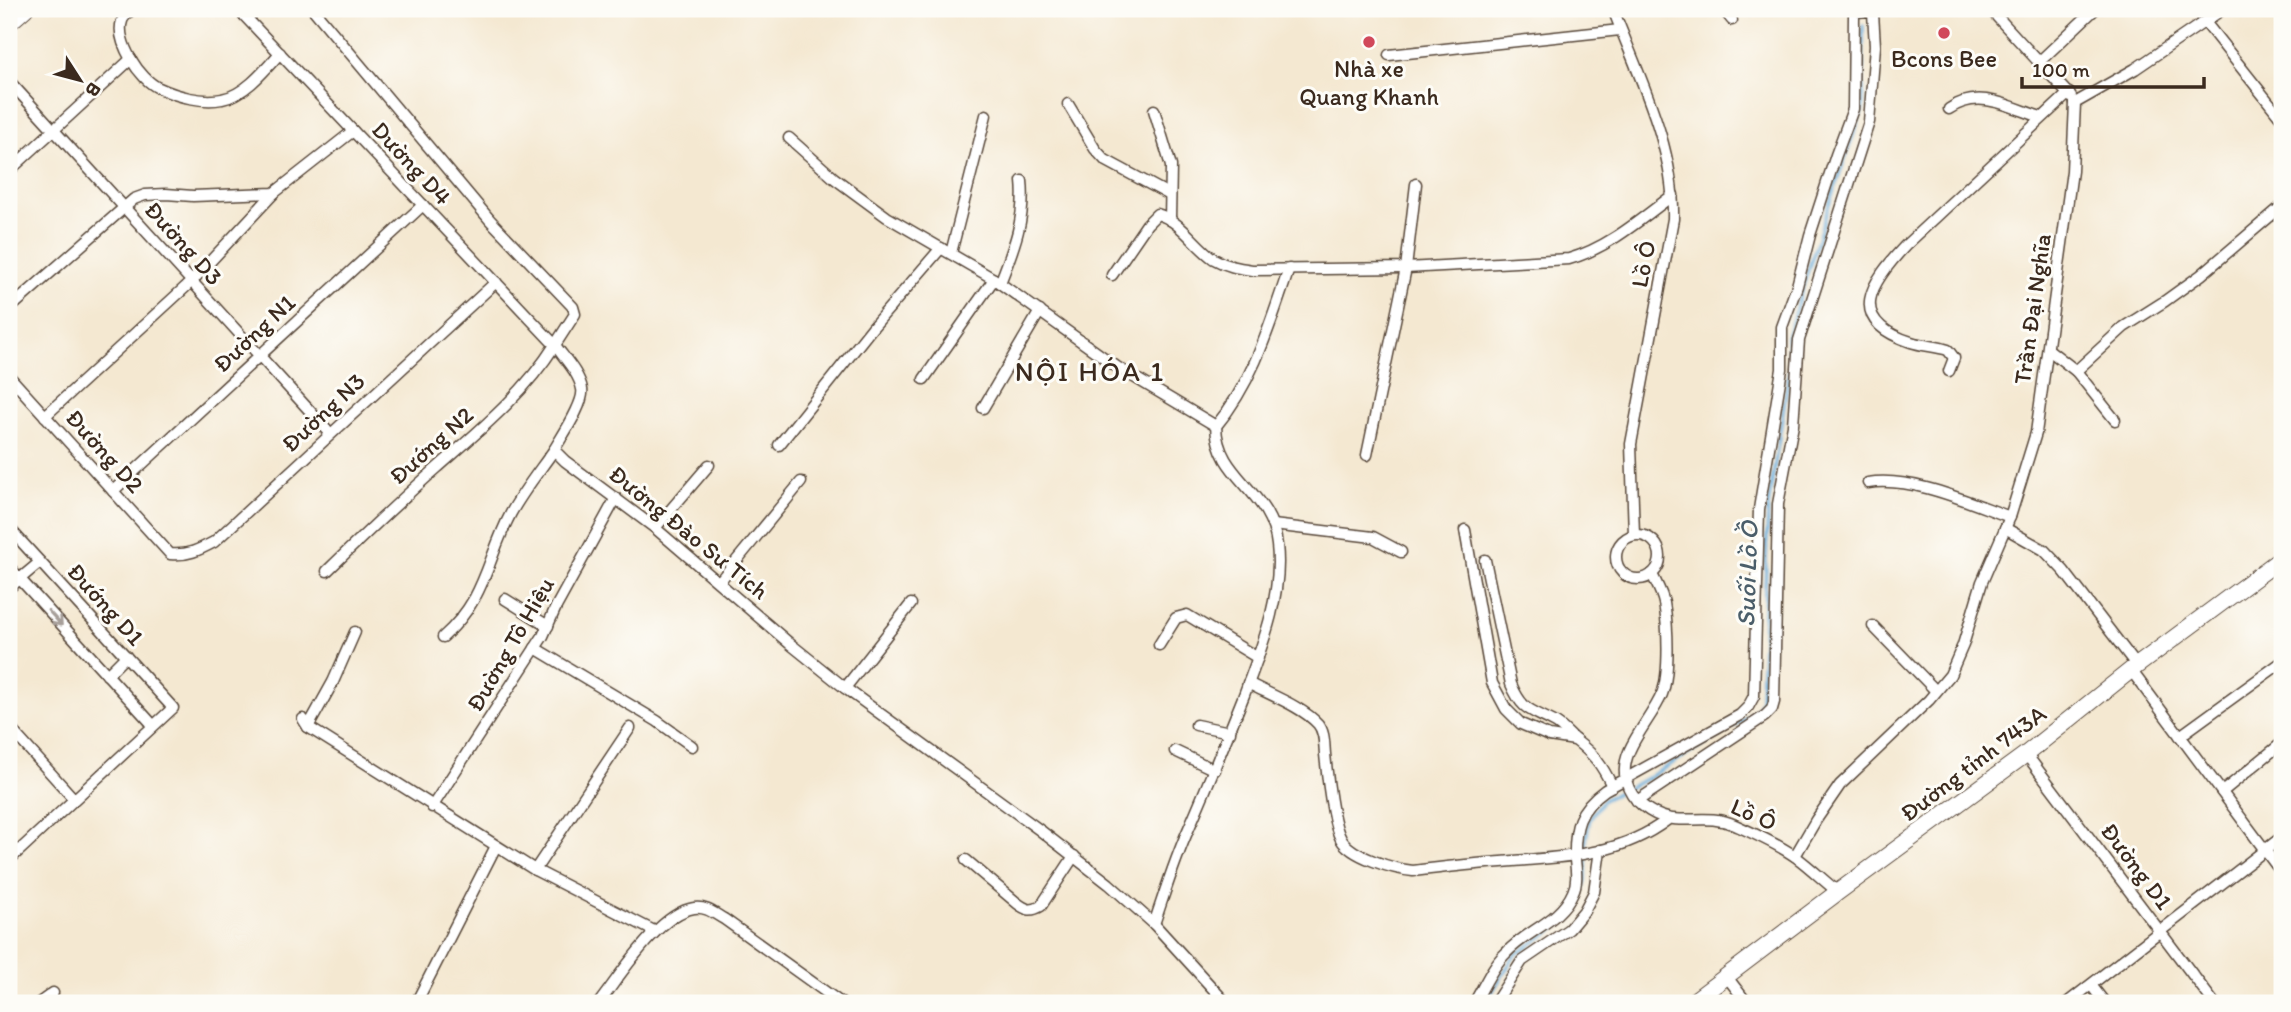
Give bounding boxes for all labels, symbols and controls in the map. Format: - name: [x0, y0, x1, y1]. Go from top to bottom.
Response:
- marker: Bcons Bee: [1936, 25, 1952, 41]
- marker: Nhà xe Quang Khanh: [1361, 34, 1377, 50]
- place label: Bcons Bee: [1891, 44, 1997, 73]
- north arrow: [46, 46, 116, 116]
- scale bar: [2022, 46, 2204, 90]
- place label: Nhà xe Quang Khanh: [1299, 54, 1439, 111]
- text: 100 m: [2032, 57, 2090, 82]
- text: B: [80, 78, 106, 101]
- street label: Dường D4: [366, 115, 458, 211]
- street label: Đường D3: [139, 195, 229, 291]
- street label: Trần Đại Nghĩa: [2007, 232, 2057, 386]
- street label: Lồ Ô: [1624, 238, 1662, 290]
- street label: Đường N1: [207, 288, 301, 378]
- district label: NỘI HÓA 1: [1015, 354, 1165, 388]
- street label: Đường N3: [275, 366, 371, 458]
- street label: Đướng N2: [383, 400, 479, 490]
- street label: Đường D2: [60, 403, 150, 499]
- street label: Đường Đào Sư Tích: [603, 459, 775, 605]
- water label: Suối Lồ Ồ: [1729, 519, 1765, 628]
- street label: Đướng D1: [61, 557, 151, 651]
- street label: Đường Tô Hiệu: [460, 572, 560, 716]
- one-way arrow: [47, 609, 63, 627]
- street label: Đường tỉnh 743A: [1894, 699, 2052, 827]
- street label: Lồ Ô: [1727, 791, 1781, 837]
- street label: Đường D1: [2095, 817, 2179, 915]

